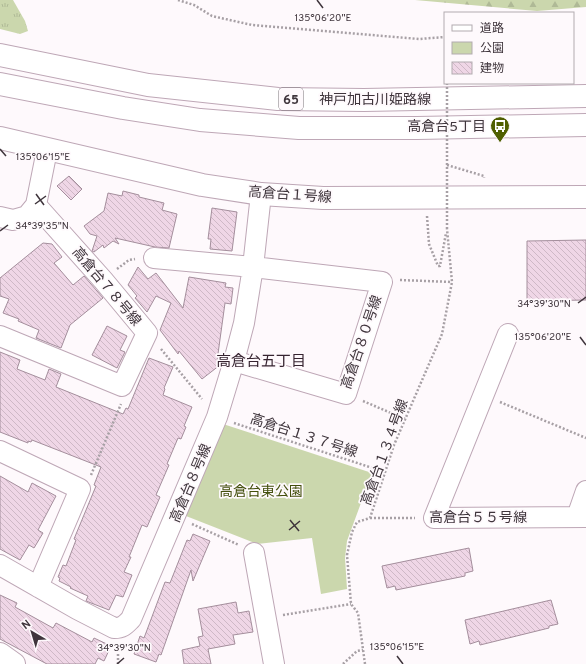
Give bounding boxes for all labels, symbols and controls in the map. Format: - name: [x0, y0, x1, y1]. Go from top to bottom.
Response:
- text: 135°06'20"E: [294, 12, 352, 25]
- legend: [444, 12, 574, 84]
- text: 道路: [480, 21, 504, 37]
- text: 公園: [480, 41, 504, 57]
- text: 建物: [480, 61, 504, 77]
- road number: 65: [279, 88, 303, 110]
- street label: 神戸加古川姫路線: [319, 92, 431, 109]
- bus stop icon: 高倉台5丁目: [489, 115, 511, 143]
- place label: 高倉台5丁目: [407, 118, 486, 136]
- text: 135°06'15"E: [16, 151, 70, 164]
- street label: 高倉台１号線: [247, 183, 332, 207]
- text: 34°39'35"N: [15, 220, 69, 233]
- street label: 高倉台７８号線: [68, 243, 145, 330]
- street label: 高倉台８０号線: [337, 293, 386, 392]
- text: 34°39'30"N: [517, 298, 571, 311]
- text: 135°06'20"E: [514, 331, 572, 344]
- district label: 高倉台五丁目: [216, 353, 306, 372]
- street label: 高倉台１３４号線: [357, 397, 413, 508]
- street label: 高倉台１３７号線: [248, 410, 360, 462]
- street label: 高倉台８号線: [166, 441, 216, 526]
- park label: 高倉台東公園: [219, 483, 303, 501]
- street label: 高倉台５５号線: [429, 509, 527, 527]
- north arrow: [12, 612, 52, 652]
- text: N: [19, 617, 34, 633]
- text: 135°06'15"E: [370, 641, 424, 654]
- text: 34°39'30"N: [97, 642, 151, 655]

